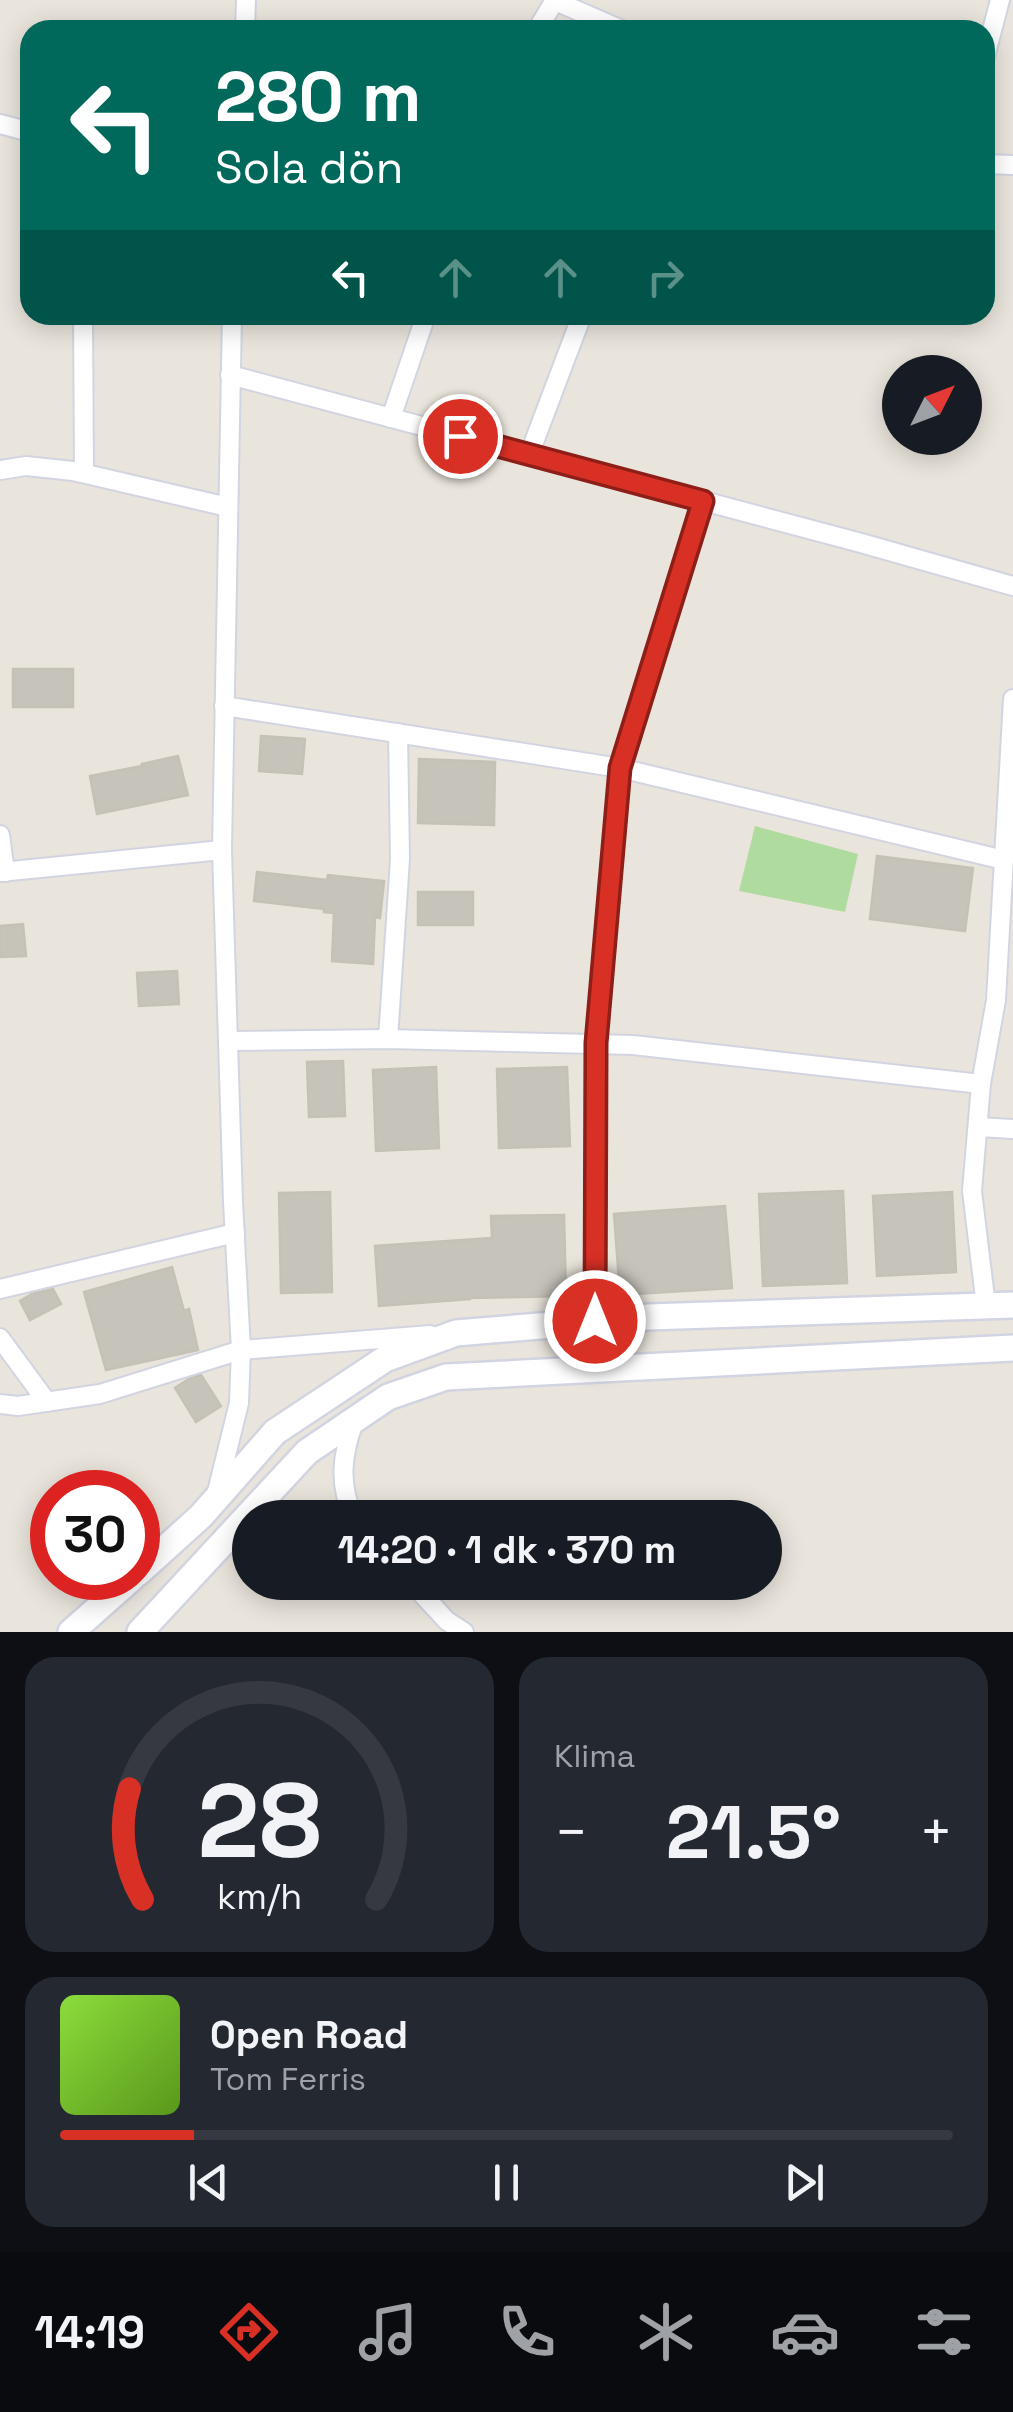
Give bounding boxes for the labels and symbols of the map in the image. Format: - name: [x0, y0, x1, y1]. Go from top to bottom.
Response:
- north arrow: [882, 355, 982, 455]
- pin: [418, 394, 503, 479]
- position arrow: [543, 1269, 647, 1373]
- speed limit sign: 30: [30, 1470, 160, 1600]

